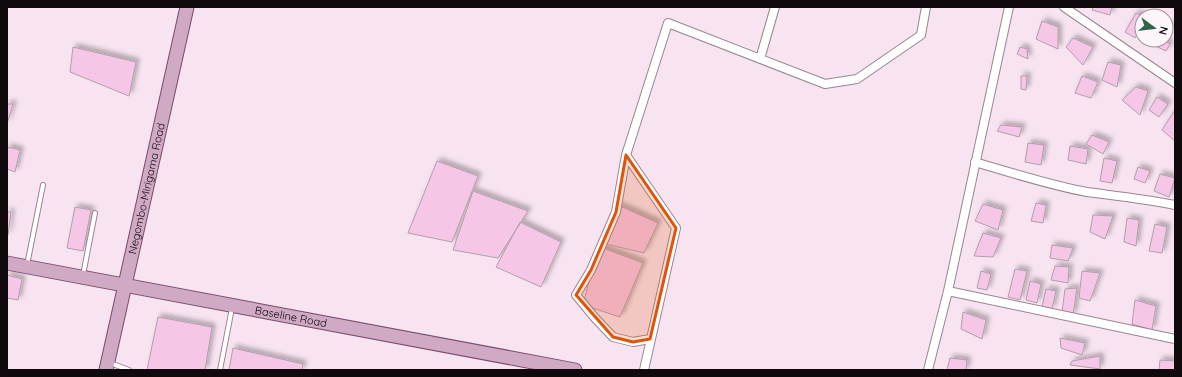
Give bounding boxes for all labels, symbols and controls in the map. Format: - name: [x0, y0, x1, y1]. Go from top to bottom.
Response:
- north arrow: [1134, 8, 1174, 48]
- text: N: [1156, 25, 1171, 36]
- street label: Negombo-Mirigama Road: [125, 122, 168, 255]
- street label: Baseline Road: [254, 303, 328, 330]

